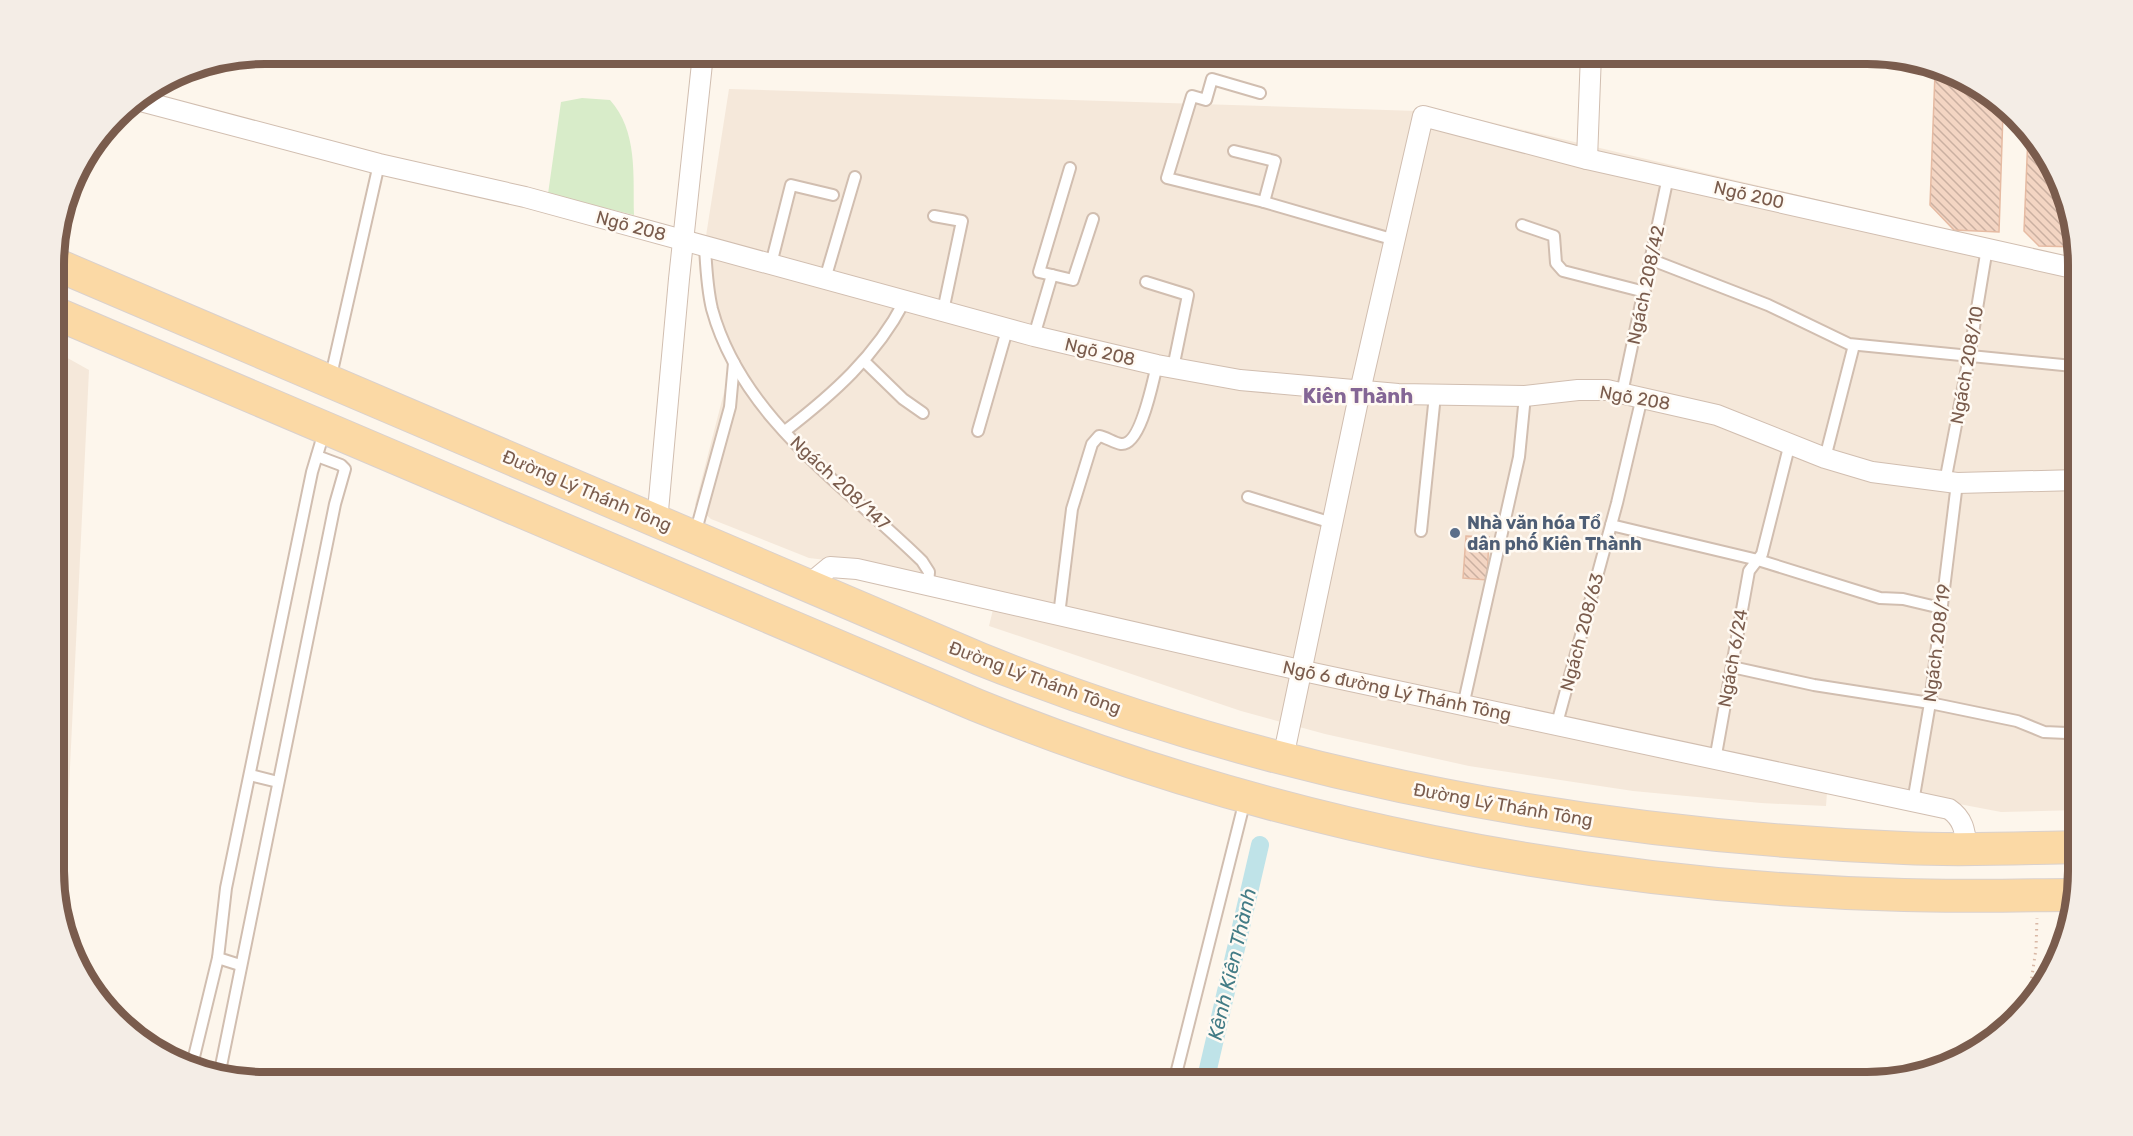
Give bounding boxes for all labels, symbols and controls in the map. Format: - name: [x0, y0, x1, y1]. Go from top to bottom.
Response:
- street label: Ngõ 200: [1712, 176, 1786, 214]
- street label: Ngõ 208: [594, 206, 668, 246]
- street label: Ngách 208/42: [1623, 223, 1669, 347]
- street label: Ngách 208/10: [1946, 304, 1988, 426]
- street label: Ngõ 208: [1063, 333, 1137, 371]
- street label: Ngõ 208: [1598, 381, 1672, 415]
- district label: Kiên Thành: [1303, 384, 1413, 408]
- street label: Ngách 208/147: [786, 431, 894, 535]
- street label: Đường Lý Thánh Tông: [499, 445, 675, 537]
- place label: Nhà văn hóa Tổ dân phố Kiên Thành: [1467, 512, 1642, 555]
- marker: Nhà văn hóa Tổ dân phố Kiên Thành: [1448, 526, 1462, 540]
- street label: Ngách 208/63: [1556, 571, 1608, 693]
- street label: Ngách 208/19: [1919, 583, 1955, 703]
- street label: Ngách 6/24: [1714, 607, 1752, 709]
- street label: Đường Lý Thánh Tông: [946, 637, 1124, 719]
- street label: Ngõ 6 đường Lý Thánh Tông: [1281, 656, 1513, 726]
- street label: Đường Lý Thánh Tông: [1412, 778, 1594, 832]
- water label: Kênh Kiên Thành: [1203, 886, 1261, 1042]

